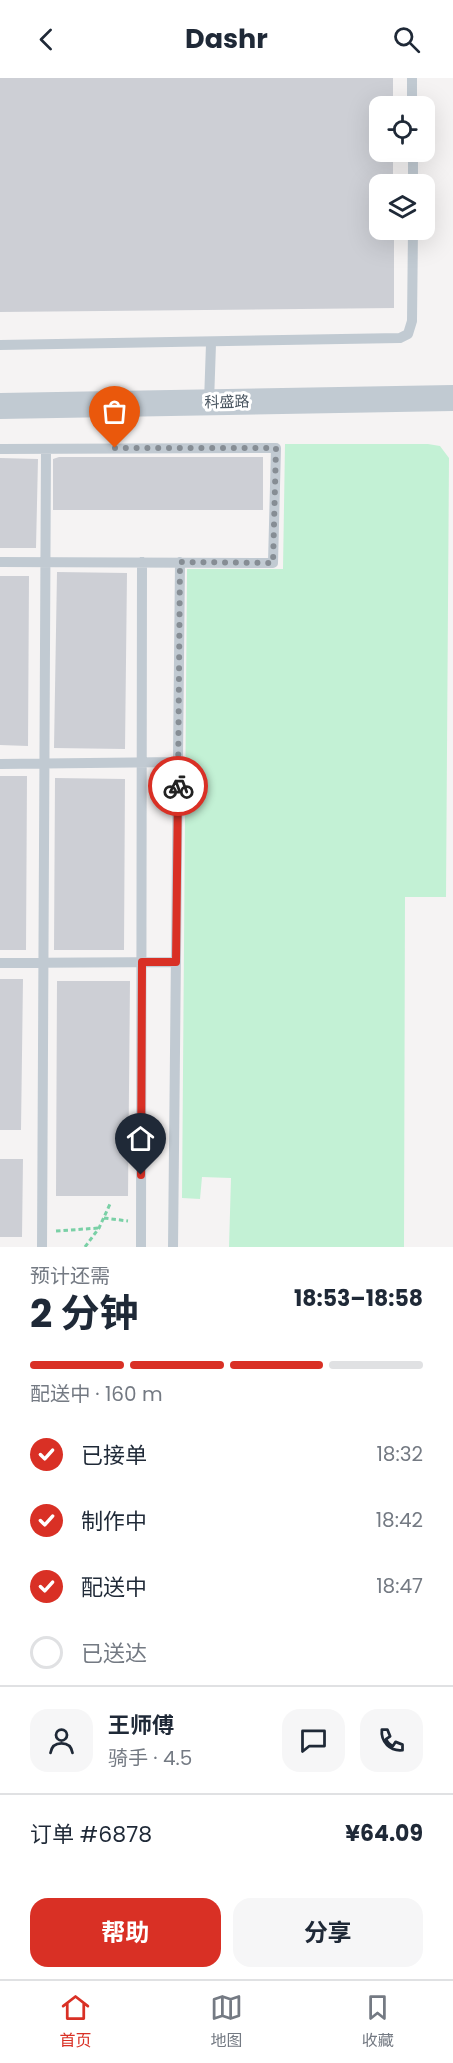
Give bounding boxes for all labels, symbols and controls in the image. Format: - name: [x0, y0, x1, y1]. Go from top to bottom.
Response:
- text: Dashr: [185, 20, 268, 57]
- icon: back: [30, 23, 63, 56]
- icon: search: [390, 23, 423, 56]
- map controls: [369, 96, 435, 240]
- button: locate: [369, 96, 435, 162]
- button: layers: [369, 174, 435, 240]
- pin: [89, 386, 140, 448]
- street label: 科盛路: [204, 391, 250, 412]
- icon: bag: [98, 395, 131, 428]
- courier: [148, 756, 208, 816]
- icon: bike: [162, 770, 195, 803]
- pin: [115, 1113, 166, 1175]
- icon: home: [124, 1122, 157, 1155]
- text: 预计还需: [30, 1262, 110, 1290]
- text: 18:53–18:58: [294, 1283, 423, 1314]
- text: 2 分钟: [30, 1286, 139, 1341]
- text: 配送中 · 160 m: [30, 1380, 163, 1408]
- icon: check: [30, 1438, 63, 1471]
- text: 已接单: [81, 1440, 147, 1471]
- text: 18:32: [376, 1440, 423, 1468]
- icon: check: [30, 1504, 63, 1537]
- text: 制作中: [81, 1506, 147, 1537]
- text: 18:42: [376, 1506, 423, 1534]
- icon: check: [30, 1570, 63, 1603]
- text: 配送中: [81, 1572, 147, 1603]
- text: 18:47: [376, 1572, 423, 1600]
- text: 已送达: [81, 1638, 147, 1669]
- button: person: [30, 1709, 93, 1772]
- button: chat: [282, 1709, 345, 1772]
- button: phone: [360, 1709, 423, 1772]
- text: 王师傅: [108, 1710, 174, 1741]
- text: 骑手 · 4.5: [108, 1744, 192, 1772]
- text: ¥64.09: [345, 1818, 423, 1849]
- text: 订单 #6878: [30, 1819, 152, 1850]
- button: 帮助: [30, 1898, 221, 1967]
- button: 分享: [233, 1898, 423, 1967]
- tab: 首页: [59, 1991, 92, 2053]
- tab: 地图: [210, 1991, 243, 2053]
- tab: 收藏: [361, 1991, 394, 2053]

